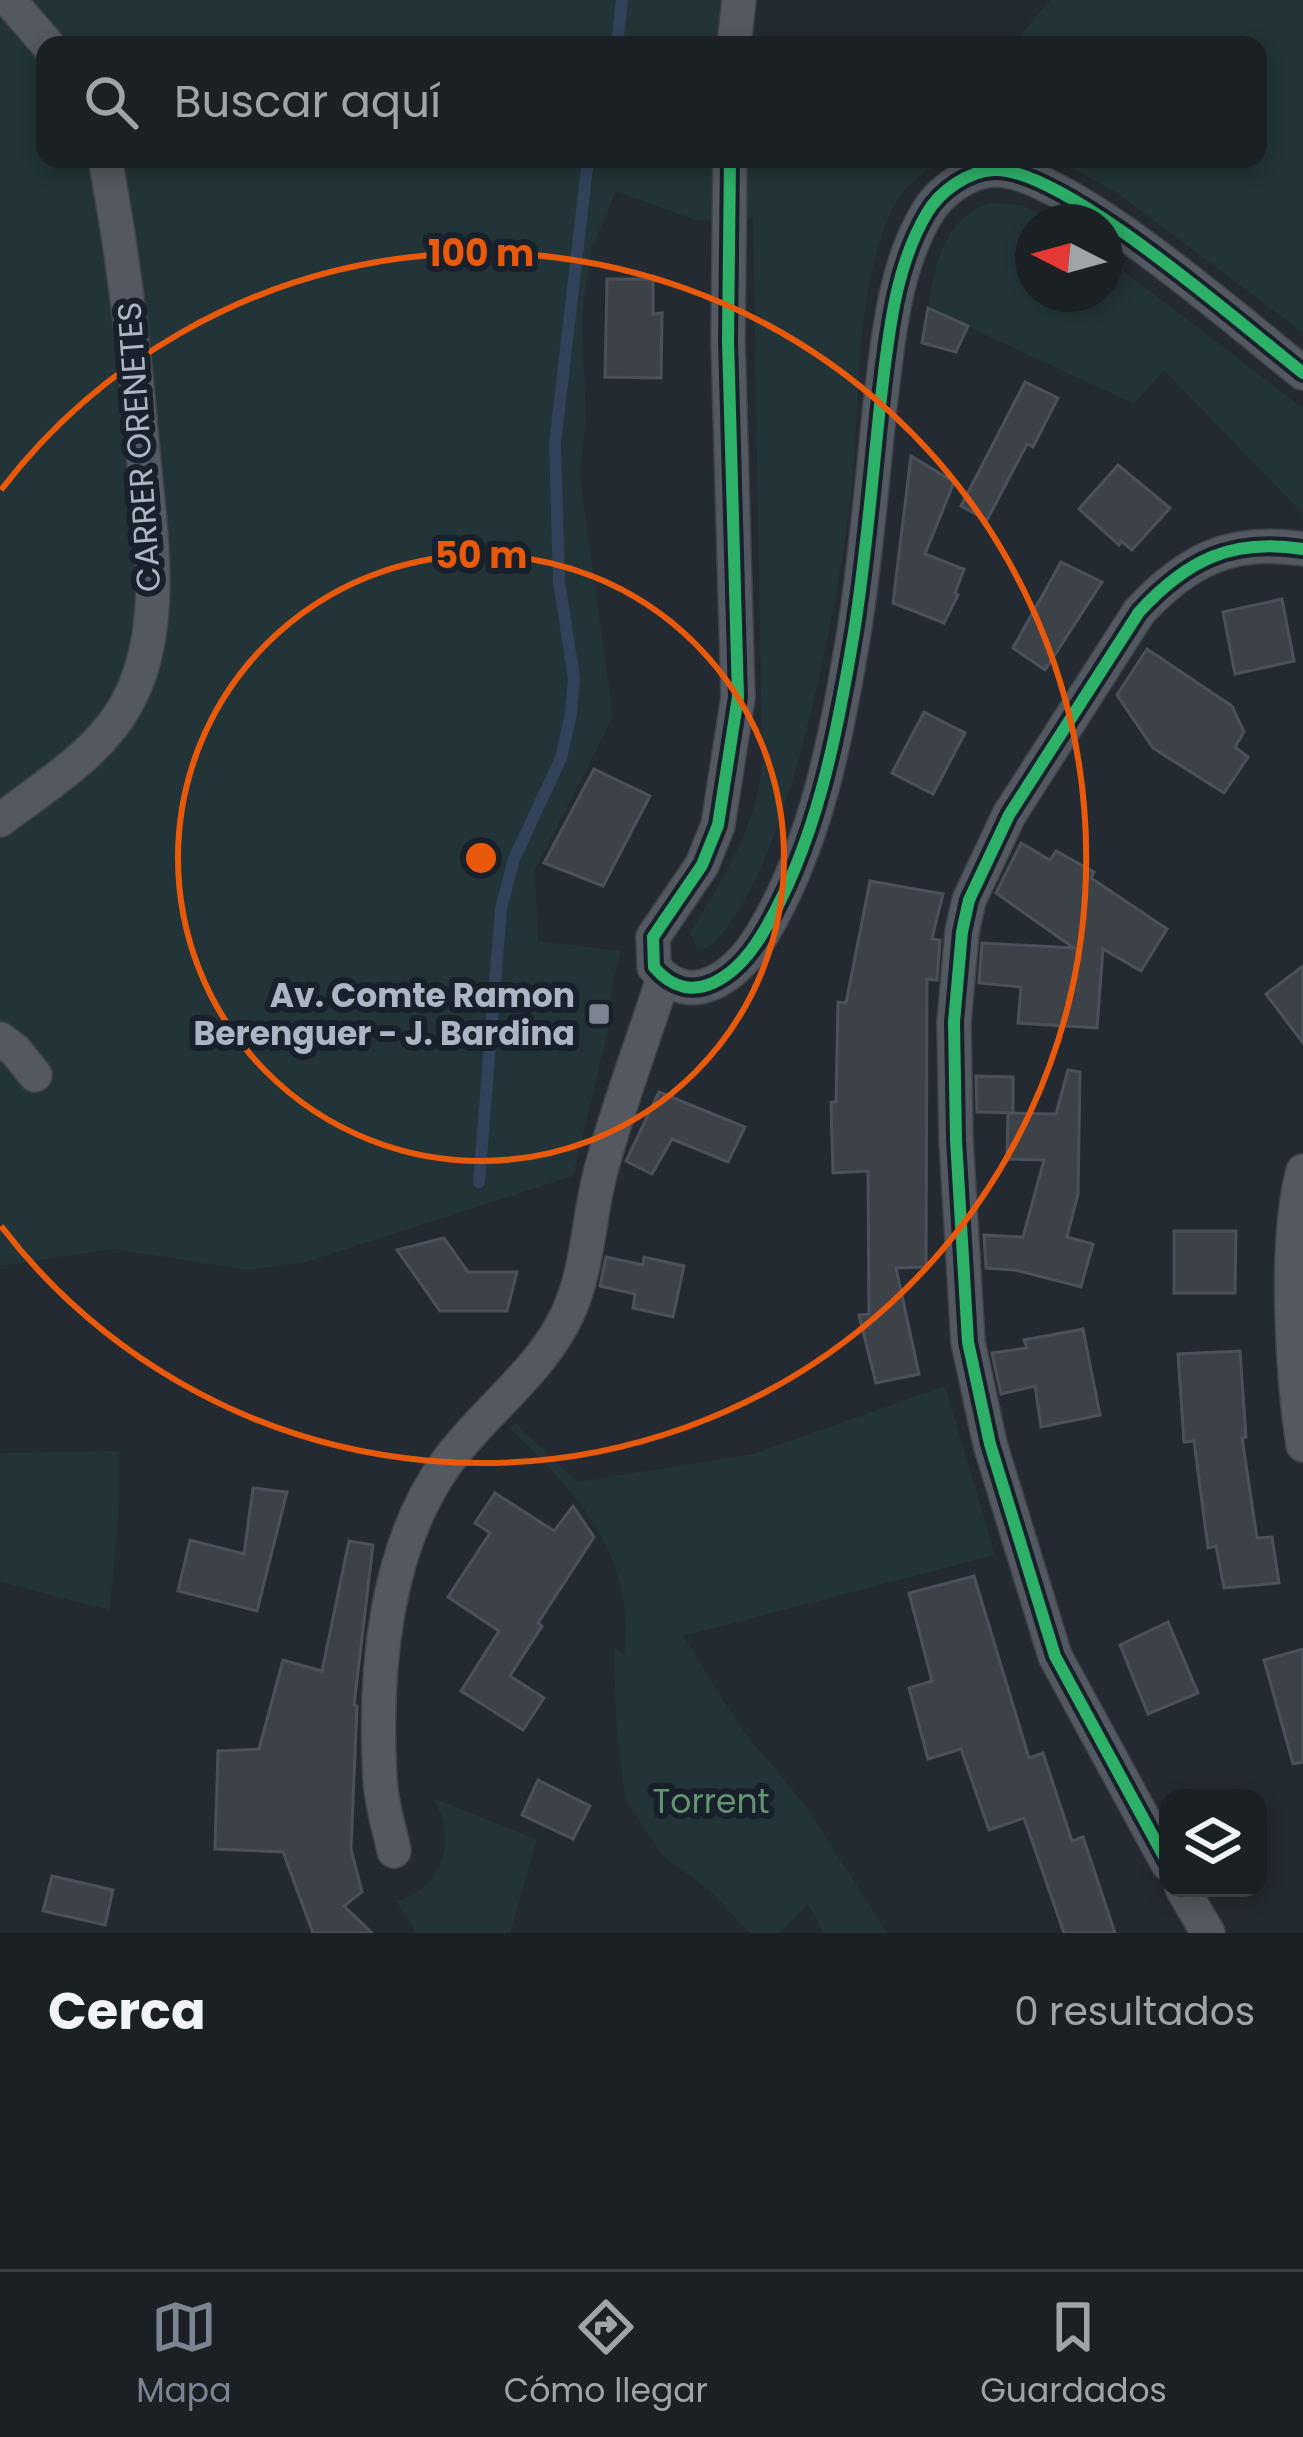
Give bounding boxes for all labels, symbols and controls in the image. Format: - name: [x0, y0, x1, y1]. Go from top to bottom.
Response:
- search box: [36, 36, 1267, 168]
- icon: search: [78, 69, 144, 135]
- text: Buscar aquí: [174, 70, 441, 133]
- north arrow: [1015, 204, 1123, 312]
- text: 100 m: [428, 228, 534, 279]
- street label: CARRER ORENETES: [105, 300, 173, 594]
- text: 50 m: [435, 530, 527, 581]
- centre of rings: [460, 837, 502, 879]
- place label: Av. Comte Ramon Berenguer - J. Bardina: [194, 972, 575, 1057]
- marker: Av. Comte Ramon Berenguer - J. Bardina: [586, 1001, 612, 1027]
- park label: Torrent: [652, 1778, 770, 1825]
- map controls: [1159, 1789, 1267, 1897]
- button: layers: [1159, 1789, 1267, 1897]
- text: Cerca: [48, 1975, 206, 2047]
- text: 0 resultados: [1014, 1984, 1255, 2039]
- tab: Mapa: [136, 2294, 231, 2416]
- tab: Cómo llegar: [504, 2294, 708, 2416]
- tab: Guardados: [980, 2294, 1167, 2416]

